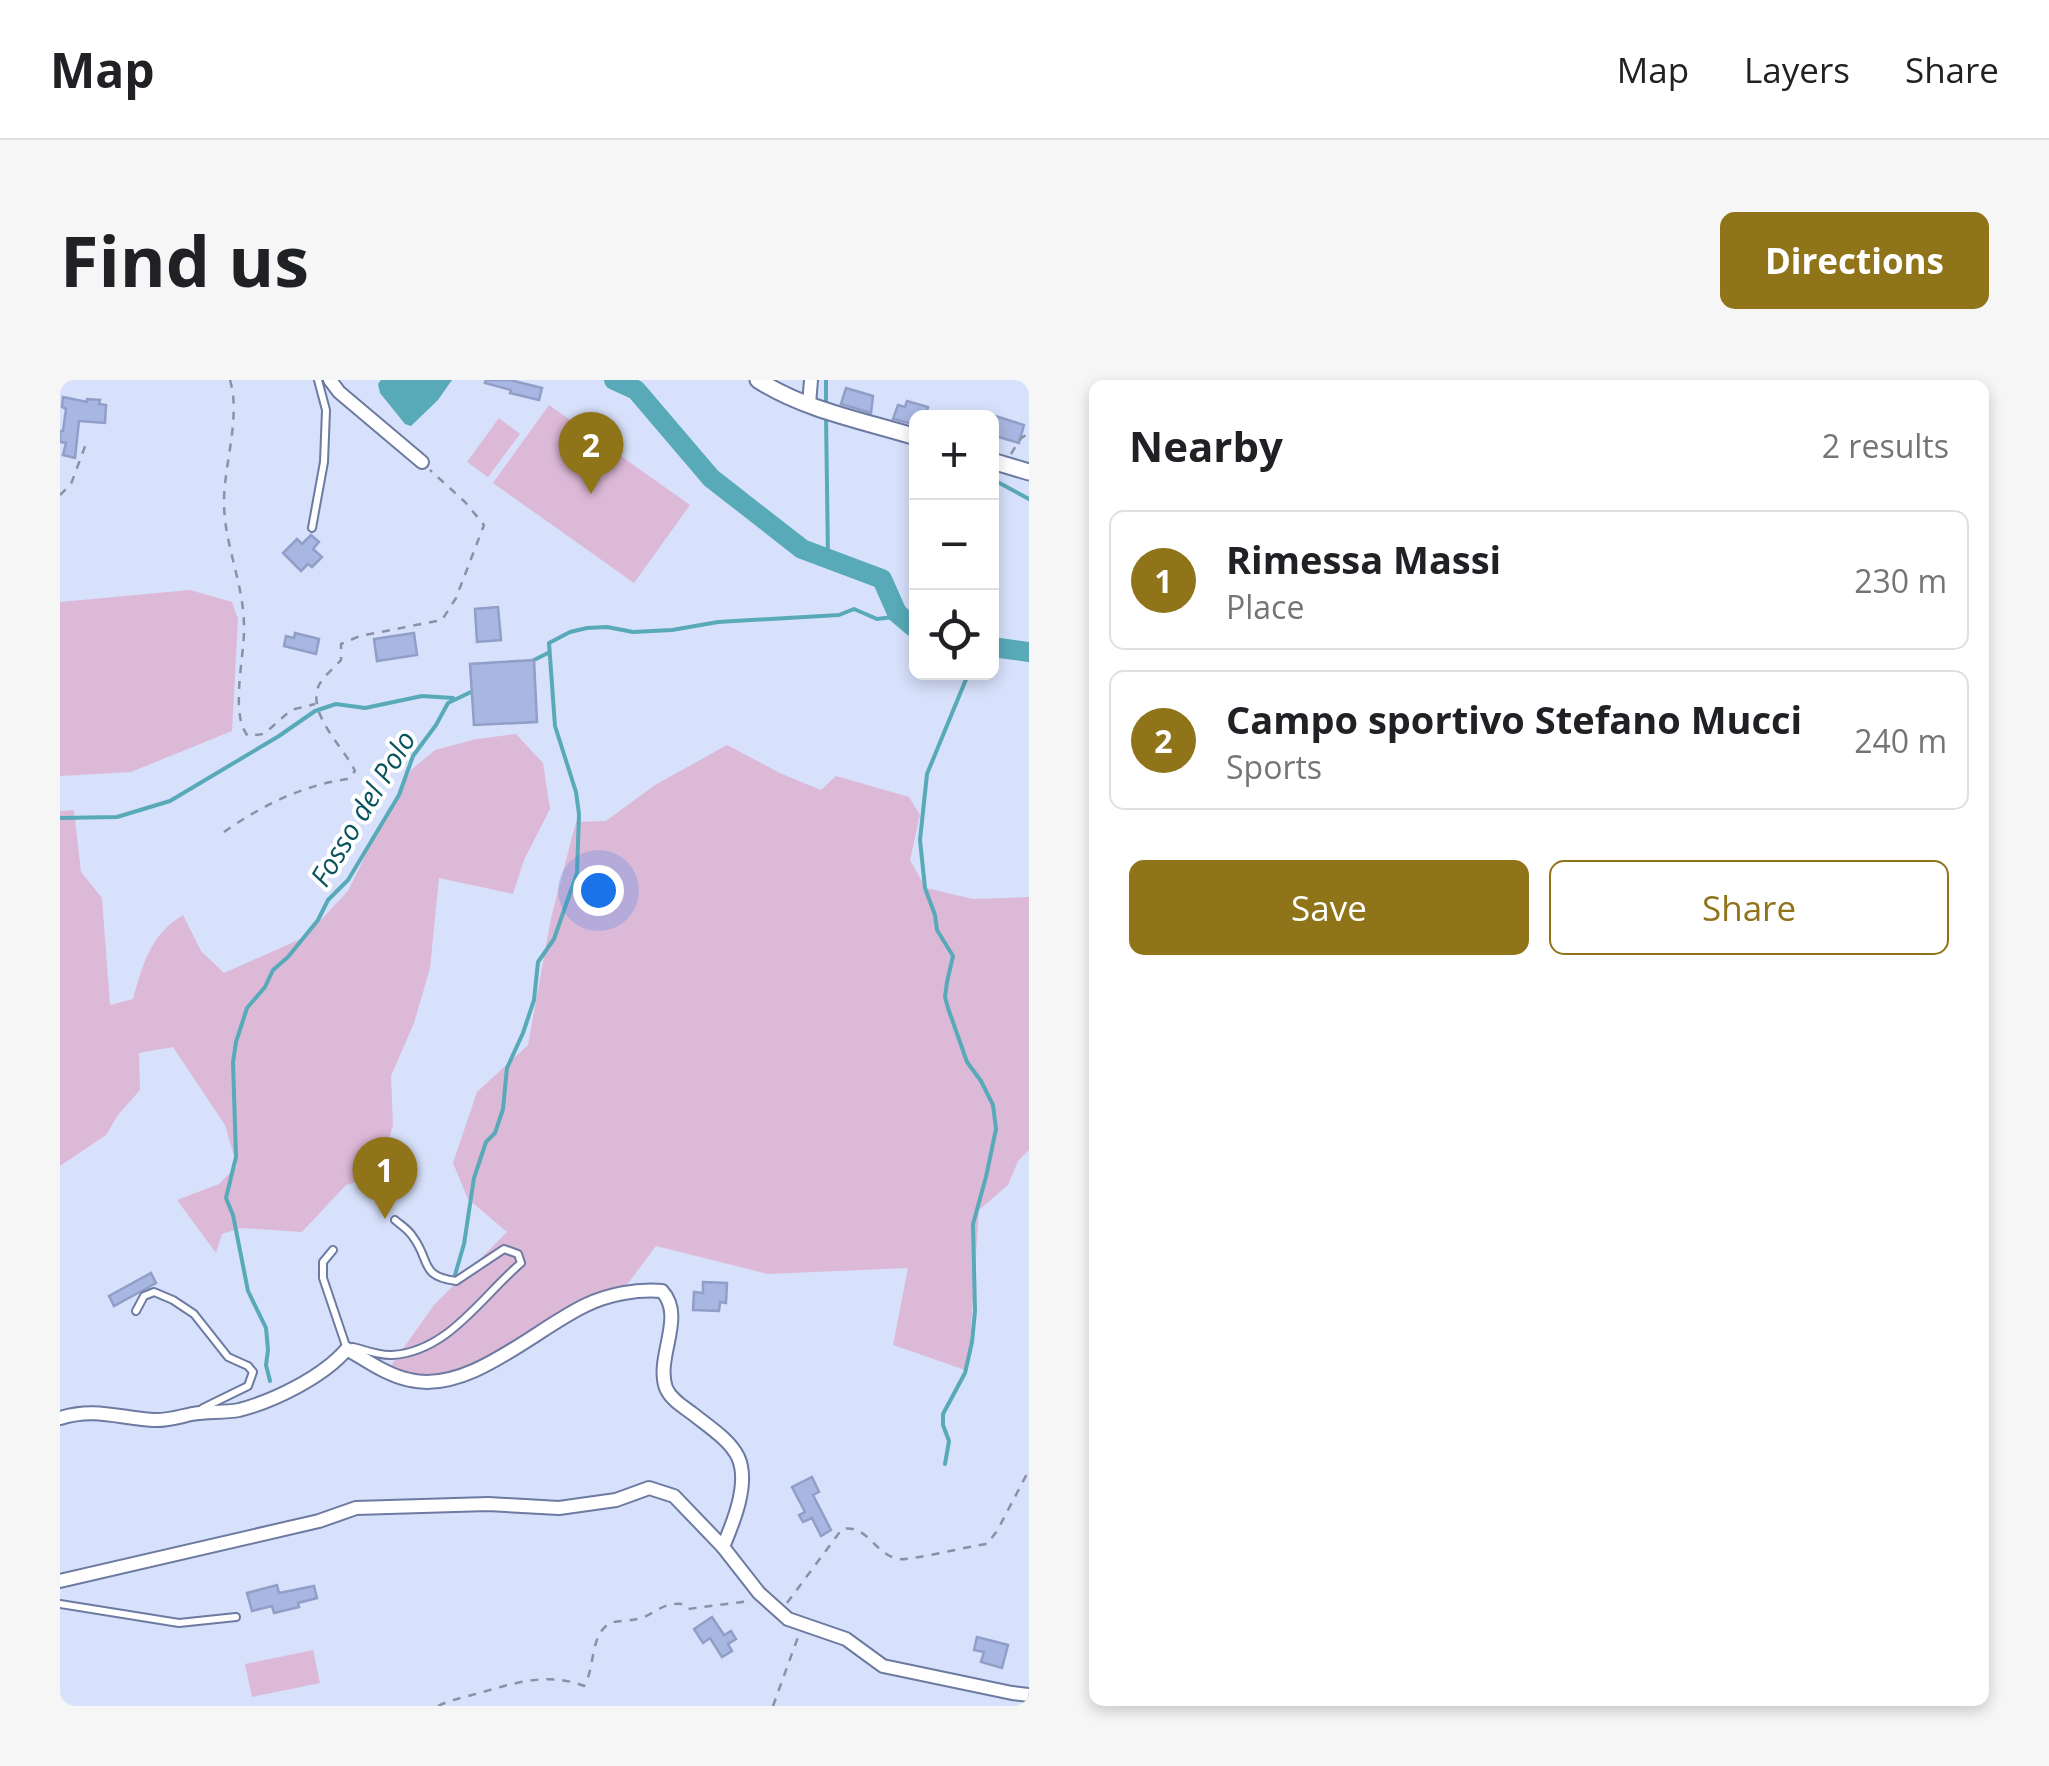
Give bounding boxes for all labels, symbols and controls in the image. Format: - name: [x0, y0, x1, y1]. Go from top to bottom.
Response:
- text: Map: [50, 37, 155, 102]
- text: Map: [1617, 46, 1689, 93]
- text: Layers: [1744, 46, 1850, 93]
- text: Share: [1905, 46, 1999, 93]
- text: Find us: [60, 212, 309, 308]
- button: Directions: [1720, 212, 1989, 309]
- map controls: [909, 410, 999, 680]
- button: +: [909, 410, 999, 500]
- pin: 2: [558, 412, 624, 494]
- text: Nearby: [1129, 417, 1283, 474]
- text: 2 results: [1822, 424, 1949, 467]
- button: −: [909, 500, 999, 590]
- text: Rimessa Massi: [1226, 533, 1501, 585]
- text: 1: [1154, 559, 1173, 602]
- text: 230 m: [1854, 559, 1947, 602]
- text: Place: [1226, 585, 1304, 628]
- button: locate: [909, 590, 999, 680]
- text: Campo sportivo Stefano Mucci: [1226, 693, 1802, 745]
- text: 2: [1154, 719, 1173, 762]
- text: 240 m: [1854, 719, 1947, 762]
- water label: Fosso del Polo: [301, 723, 423, 893]
- text: Sports: [1226, 745, 1322, 788]
- button: Save: [1129, 860, 1529, 955]
- button: Share: [1549, 860, 1949, 955]
- your location: [573, 865, 624, 916]
- pin: 1: [352, 1136, 418, 1219]

